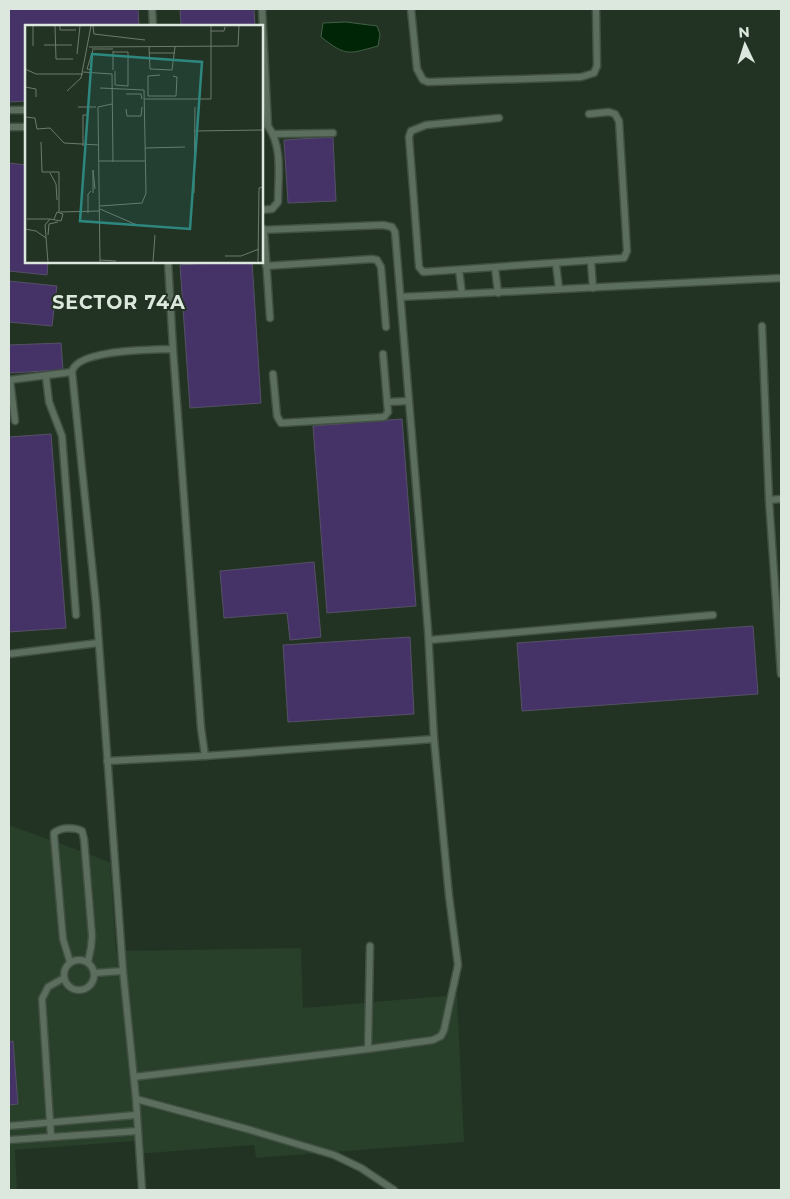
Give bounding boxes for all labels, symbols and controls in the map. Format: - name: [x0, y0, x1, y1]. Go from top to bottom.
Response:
- north arrow: [720, 20, 770, 70]
- text: N: [738, 23, 750, 41]
- inset map: [25, 25, 262, 262]
- district label: SECTOR 74A: [52, 291, 186, 314]

